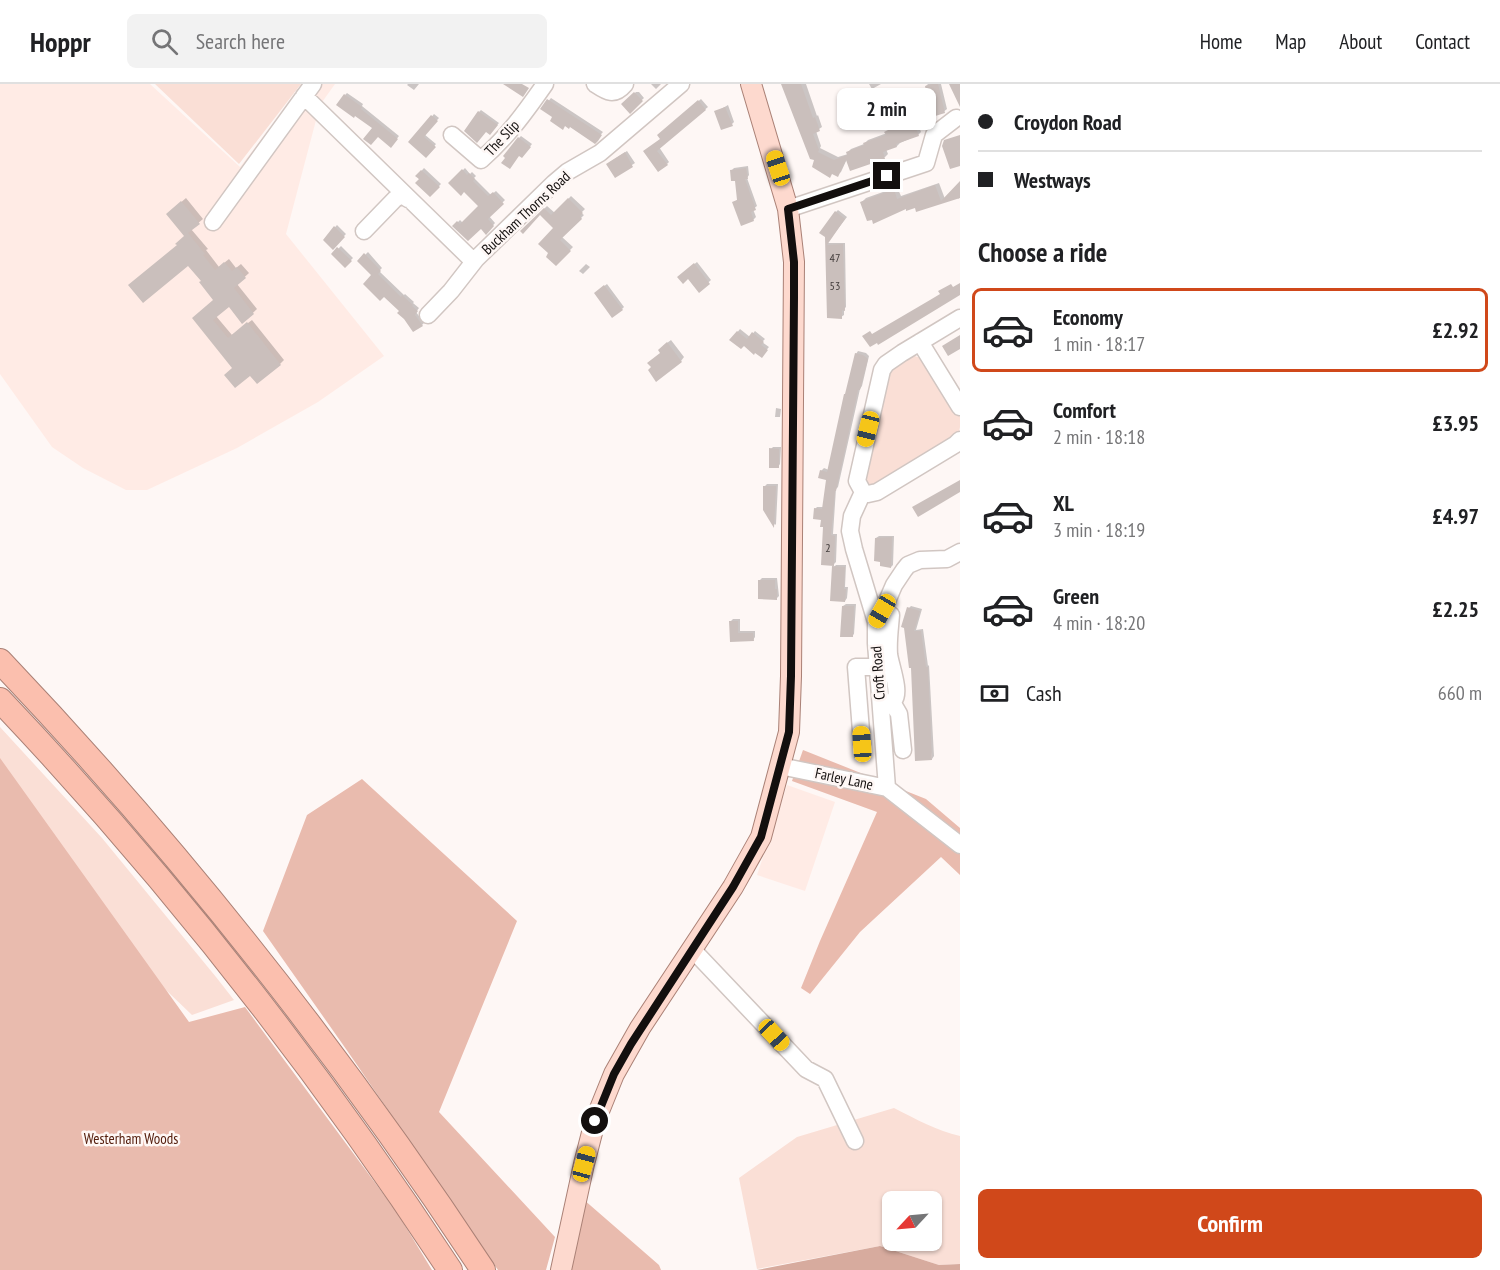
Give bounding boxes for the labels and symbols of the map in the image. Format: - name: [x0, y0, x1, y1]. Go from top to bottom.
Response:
- callout: 2 min: [838, 89, 936, 131]
- street label: The Slip: [480, 116, 523, 160]
- car: [764, 148, 792, 188]
- route end: [873, 162, 900, 189]
- street label: Buckham Thorns Road: [477, 167, 574, 259]
- house number: 47: [830, 250, 840, 265]
- house number: 53: [830, 278, 840, 293]
- car: [855, 409, 881, 449]
- house number: 2: [825, 540, 831, 555]
- car: [865, 591, 899, 631]
- street label: Croft Road: [866, 646, 889, 700]
- car: [852, 725, 872, 763]
- street label: Farley Lane: [813, 763, 875, 794]
- car: [755, 1016, 793, 1054]
- route start: [581, 1107, 608, 1134]
- park label: Westerham Woods: [84, 1129, 178, 1148]
- car: [571, 1144, 597, 1184]
- north arrow: [882, 1191, 942, 1251]

